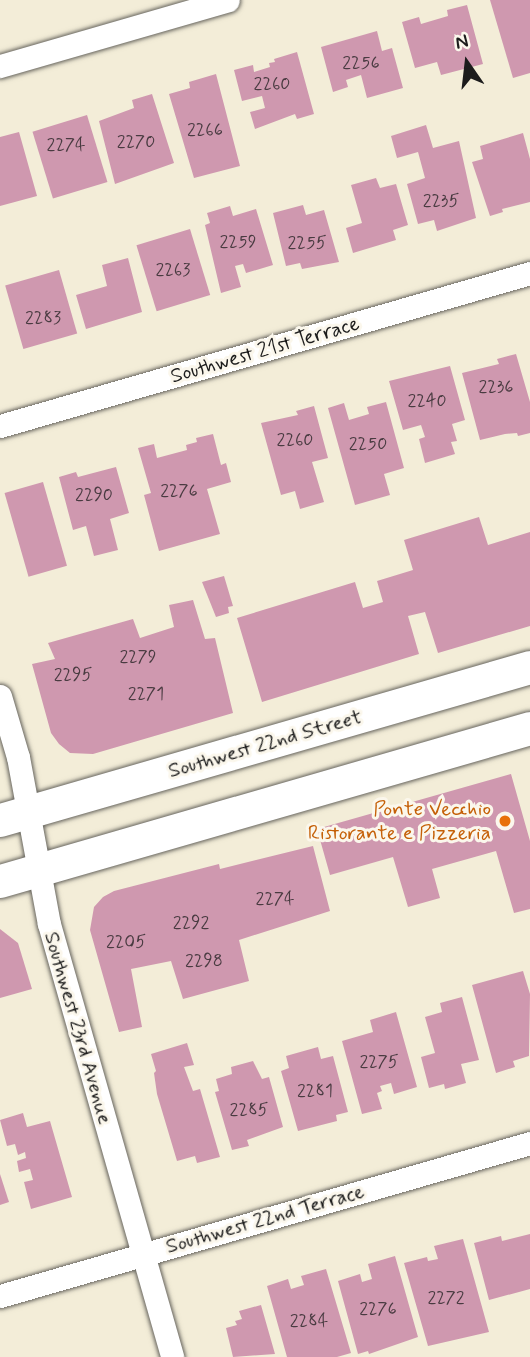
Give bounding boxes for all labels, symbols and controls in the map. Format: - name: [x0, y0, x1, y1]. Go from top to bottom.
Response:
- north arrow: [432, 28, 502, 98]
- text: N: [453, 28, 471, 56]
- house number: 2256: [342, 52, 380, 74]
- house number: 2260: [254, 73, 290, 95]
- house number: 2266: [187, 119, 223, 141]
- house number: 2270: [117, 131, 155, 153]
- house number: 2274: [47, 134, 85, 156]
- house number: 2235: [423, 190, 459, 212]
- house number: 2259: [219, 231, 257, 253]
- house number: 2255: [287, 232, 327, 254]
- house number: 2263: [156, 259, 190, 281]
- house number: 2283: [25, 307, 61, 329]
- street label: Southwest 21st Terrace: [168, 311, 362, 389]
- house number: 2236: [479, 376, 513, 398]
- house number: 2240: [408, 390, 446, 412]
- house number: 2260: [277, 429, 313, 451]
- house number: 2250: [349, 433, 387, 455]
- house number: 2276: [160, 480, 198, 502]
- house number: 2290: [75, 484, 113, 506]
- house number: 2279: [119, 646, 157, 668]
- house number: 2295: [54, 664, 92, 686]
- house number: 2271: [128, 683, 164, 705]
- street label: Southwest 22nd Street: [166, 704, 364, 784]
- place label: Ponte Vecchio Ristorante e Pizzeria: [308, 796, 491, 846]
- marker: Ponte Vecchio Ristorante e Pizzeria: [497, 813, 513, 829]
- house number: 2274: [256, 888, 294, 910]
- house number: 2292: [173, 912, 209, 934]
- street label: Southwest 23rd Avenue: [38, 928, 118, 1128]
- house number: 2205: [106, 931, 146, 953]
- house number: 2298: [185, 950, 223, 972]
- house number: 2275: [359, 1051, 399, 1073]
- house number: 2281: [297, 1080, 333, 1102]
- house number: 2285: [230, 1099, 268, 1121]
- street label: Southwest 22nd Terrace: [163, 1179, 367, 1259]
- house number: 2272: [427, 1287, 465, 1309]
- house number: 2276: [359, 1298, 397, 1320]
- house number: 2284: [290, 1310, 328, 1332]

